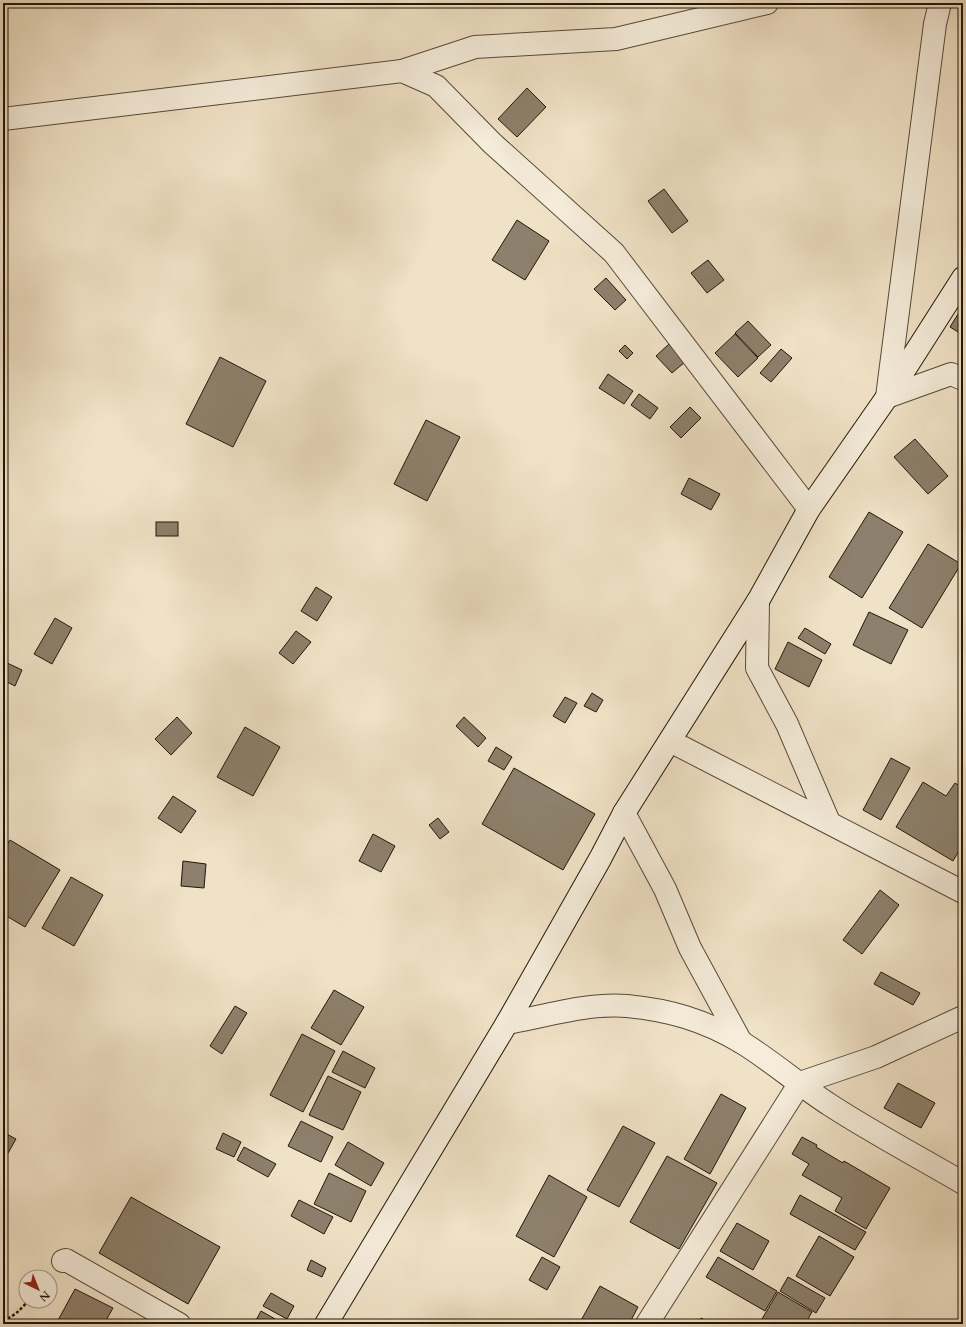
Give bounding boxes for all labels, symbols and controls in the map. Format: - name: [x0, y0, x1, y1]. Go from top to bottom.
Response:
- north arrow: [18, 1269, 58, 1309]
- text: N: [36, 1287, 53, 1305]

